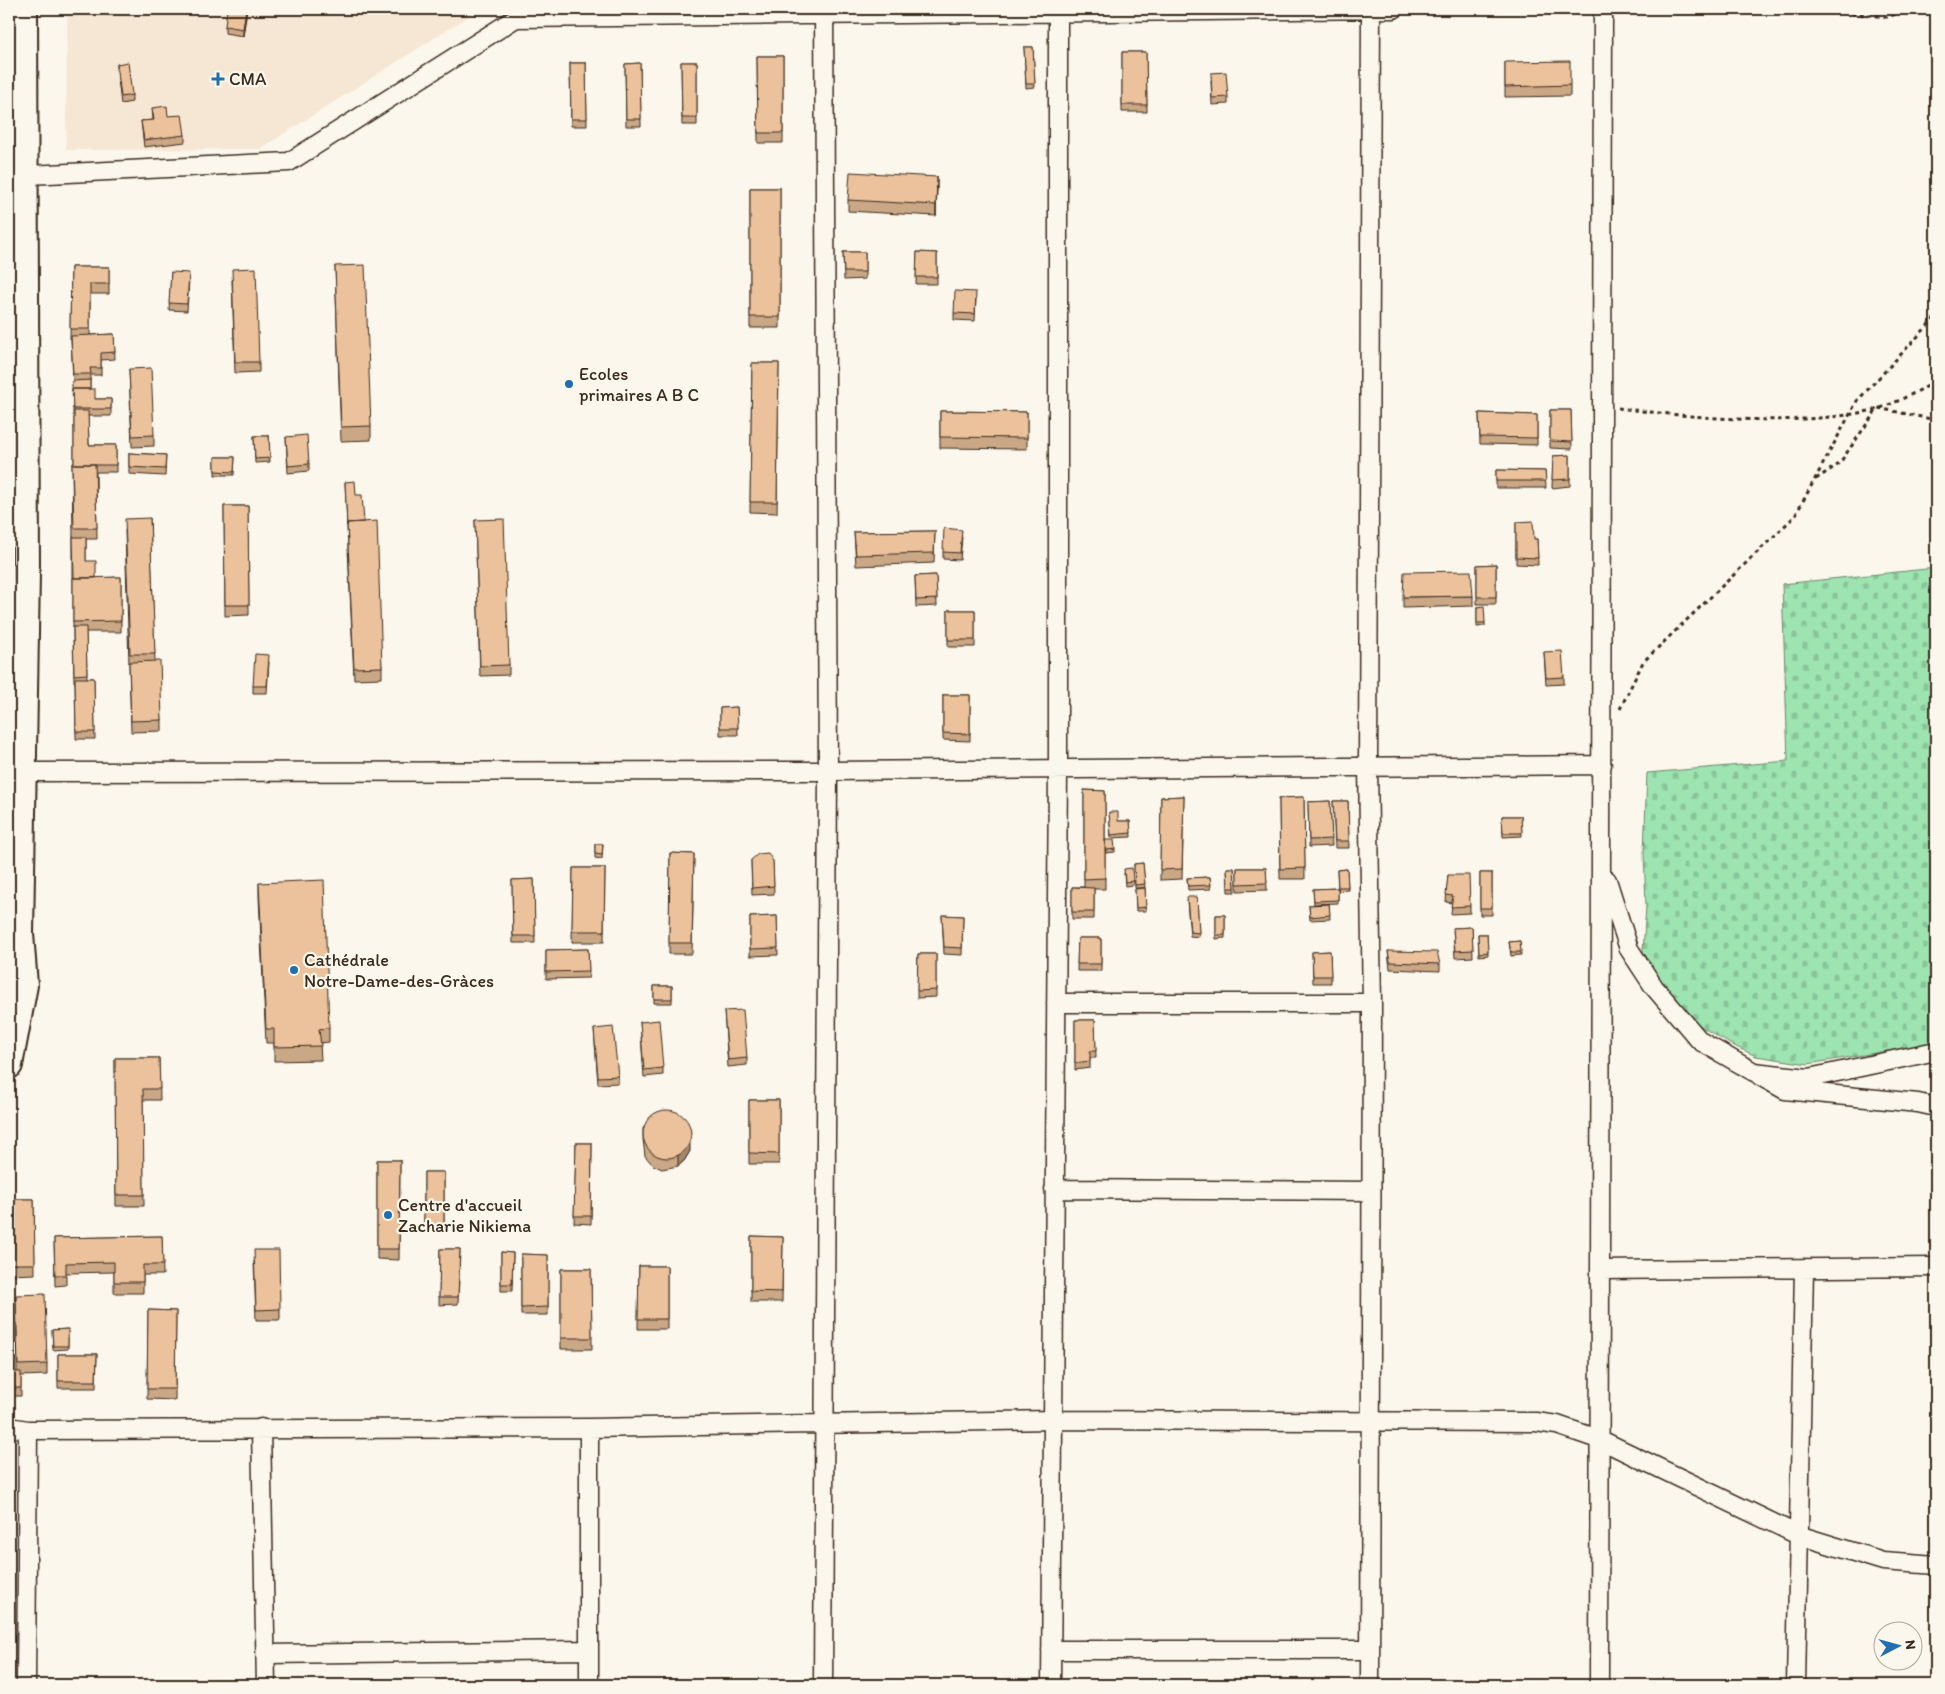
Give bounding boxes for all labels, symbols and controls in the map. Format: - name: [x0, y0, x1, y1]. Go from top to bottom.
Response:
- place label: CMA: [229, 68, 267, 90]
- marker: CMA: [211, 72, 225, 86]
- place label: Ecoles primaires A B C: [579, 363, 699, 406]
- marker: Ecoles primaires A B C: [563, 378, 575, 390]
- place label: Cathédrale Notre-Dame-des-Gràces: [304, 949, 494, 992]
- marker: Cathédrale Notre-Dame-des-Gràces: [288, 964, 300, 976]
- place label: Centre d'accueil Zacharie Nikiema: [398, 1194, 531, 1237]
- marker: Centre d'accueil Zacharie Nikiema: [382, 1209, 394, 1221]
- north arrow: [1872, 1622, 1922, 1672]
- text: N: [1901, 1639, 1919, 1650]

